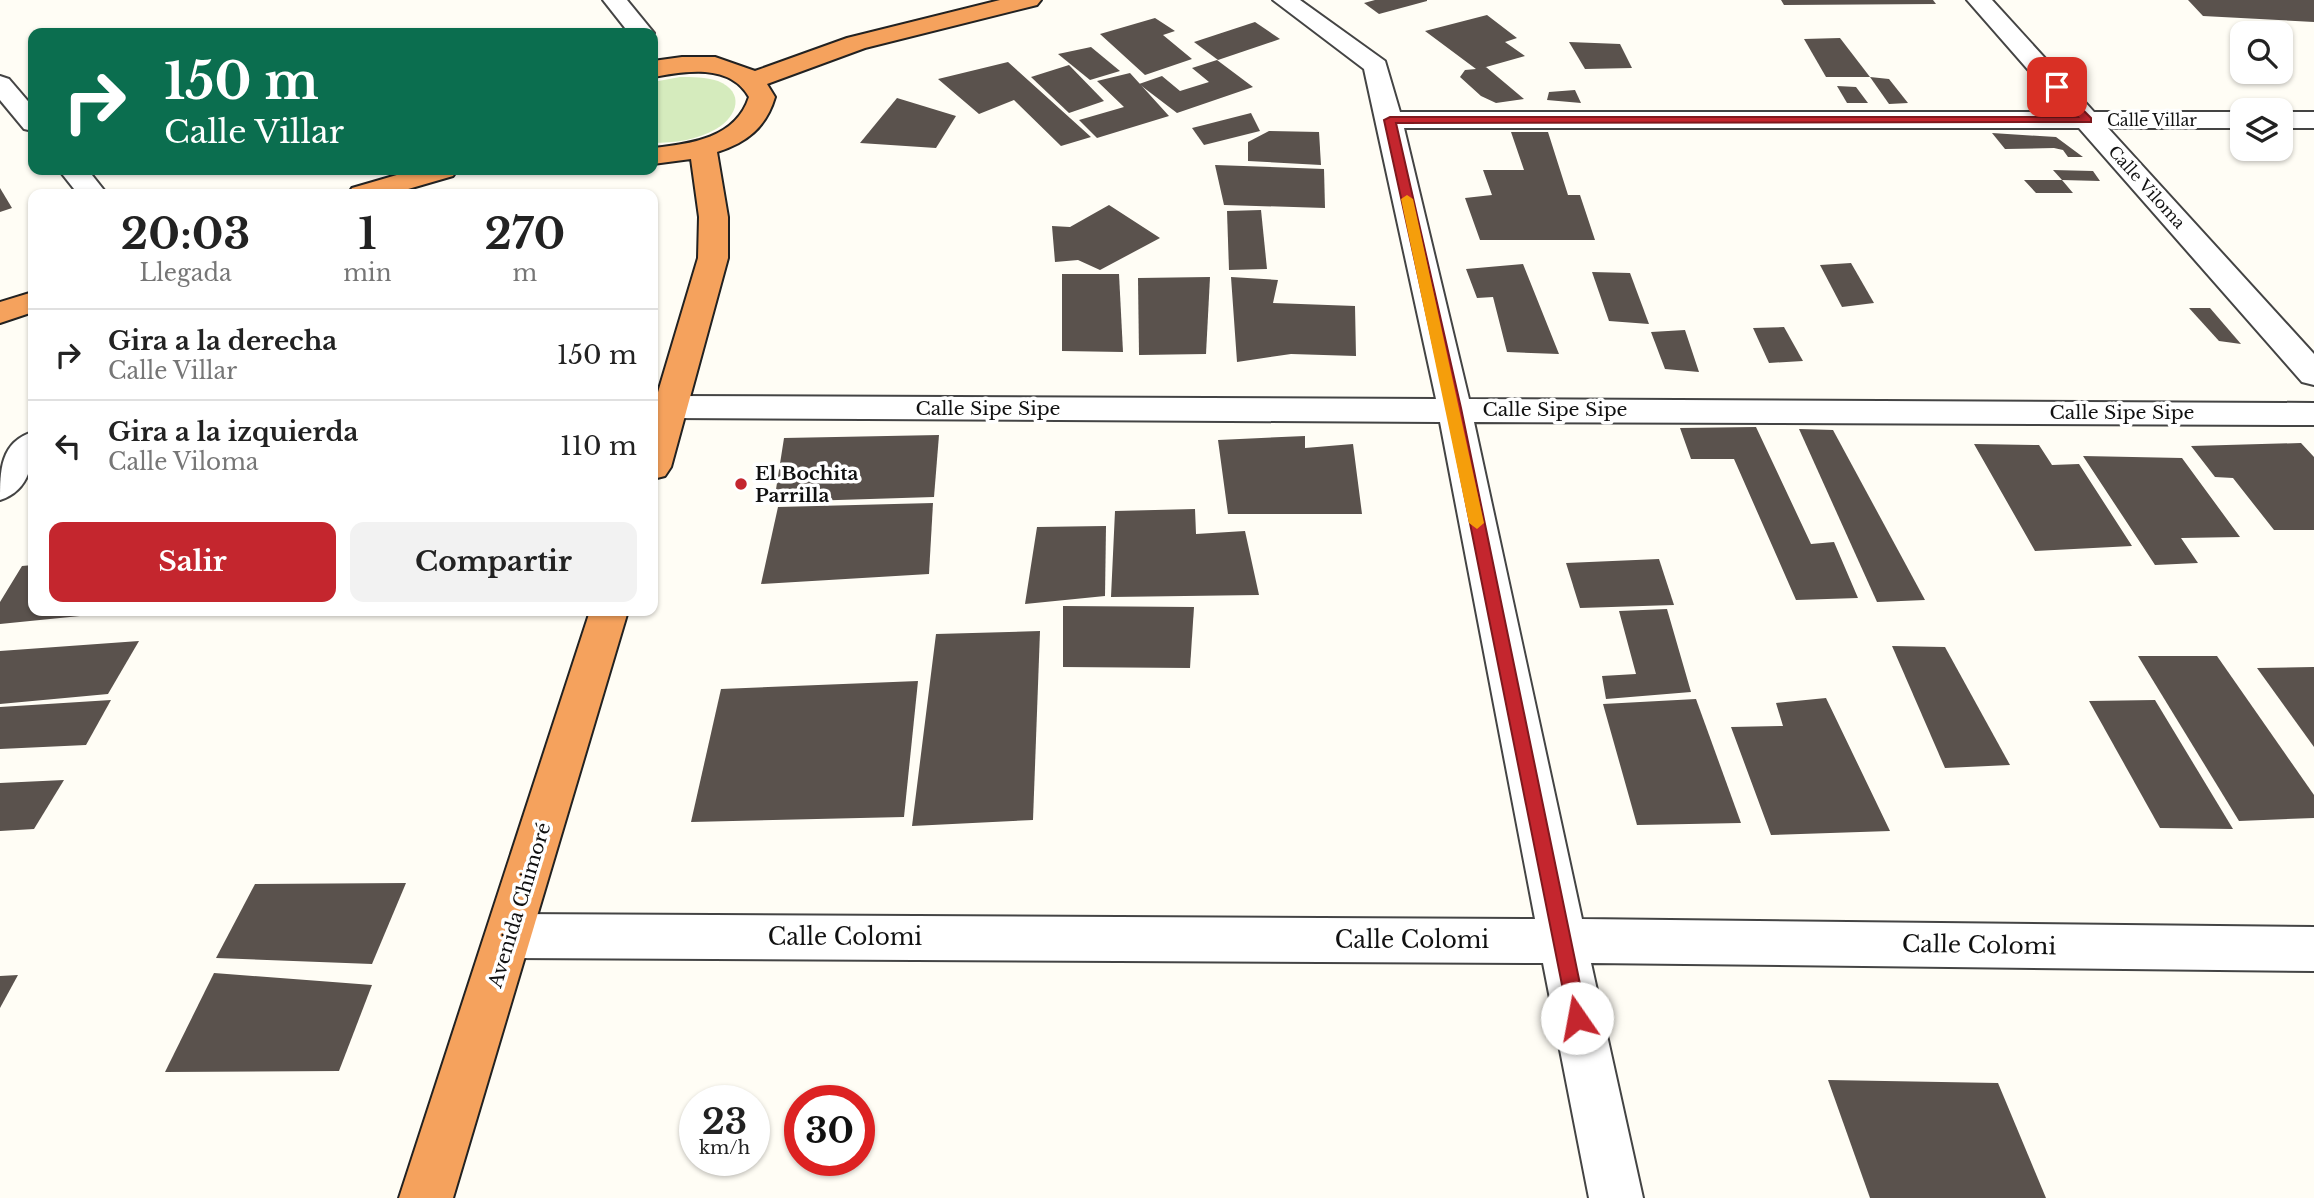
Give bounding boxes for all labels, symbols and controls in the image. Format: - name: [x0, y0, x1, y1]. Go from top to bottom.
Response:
- map controls: [2230, 21, 2293, 161]
- button: search: [2230, 21, 2293, 84]
- text: 150 m: [164, 51, 319, 112]
- icon: right: [49, 56, 140, 147]
- pin: [2027, 57, 2087, 117]
- icon: arrive: [2038, 68, 2076, 106]
- button: layers: [2230, 98, 2293, 161]
- street label: Calle Villar: [2107, 110, 2197, 130]
- text: Calle Villar: [164, 112, 344, 152]
- street label: Calle Viloma: [2105, 141, 2190, 233]
- text: 20:03: [121, 208, 250, 260]
- text: 1: [358, 208, 377, 260]
- text: 270: [484, 208, 565, 260]
- text: Llegada: [140, 259, 232, 287]
- text: min: [343, 259, 392, 287]
- text: m: [512, 259, 537, 287]
- text: Gira a la derecha: [108, 325, 337, 357]
- icon: right: [49, 336, 87, 374]
- text: 150 m: [557, 339, 637, 371]
- text: Calle Villar: [108, 357, 237, 385]
- street label: Calle Sipe Sipe: [916, 397, 1060, 420]
- street label: Calle Sipe Sipe: [1483, 398, 1627, 421]
- street label: Calle Sipe Sipe: [2050, 401, 2194, 424]
- text: Gira a la izquierda: [108, 416, 358, 448]
- icon: left: [49, 427, 87, 465]
- text: 110 m: [560, 430, 637, 462]
- text: Calle Viloma: [108, 448, 259, 476]
- place label: El Bochita Parrilla: [755, 462, 858, 507]
- marker: El Bochita Parrilla: [733, 476, 749, 492]
- button: Salir: [49, 522, 336, 602]
- button: Compartir: [350, 522, 637, 602]
- street label: Avenida Chimoré: [483, 820, 555, 991]
- street label: Calle Colomi: [768, 923, 922, 951]
- street label: Calle Colomi: [1335, 926, 1489, 954]
- street label: Calle Colomi: [1902, 930, 2057, 960]
- position arrow: [1540, 981, 1614, 1055]
- speed limit sign: 30: [784, 1085, 875, 1176]
- text: 23: [702, 1100, 747, 1143]
- text: km/h: [699, 1137, 750, 1159]

